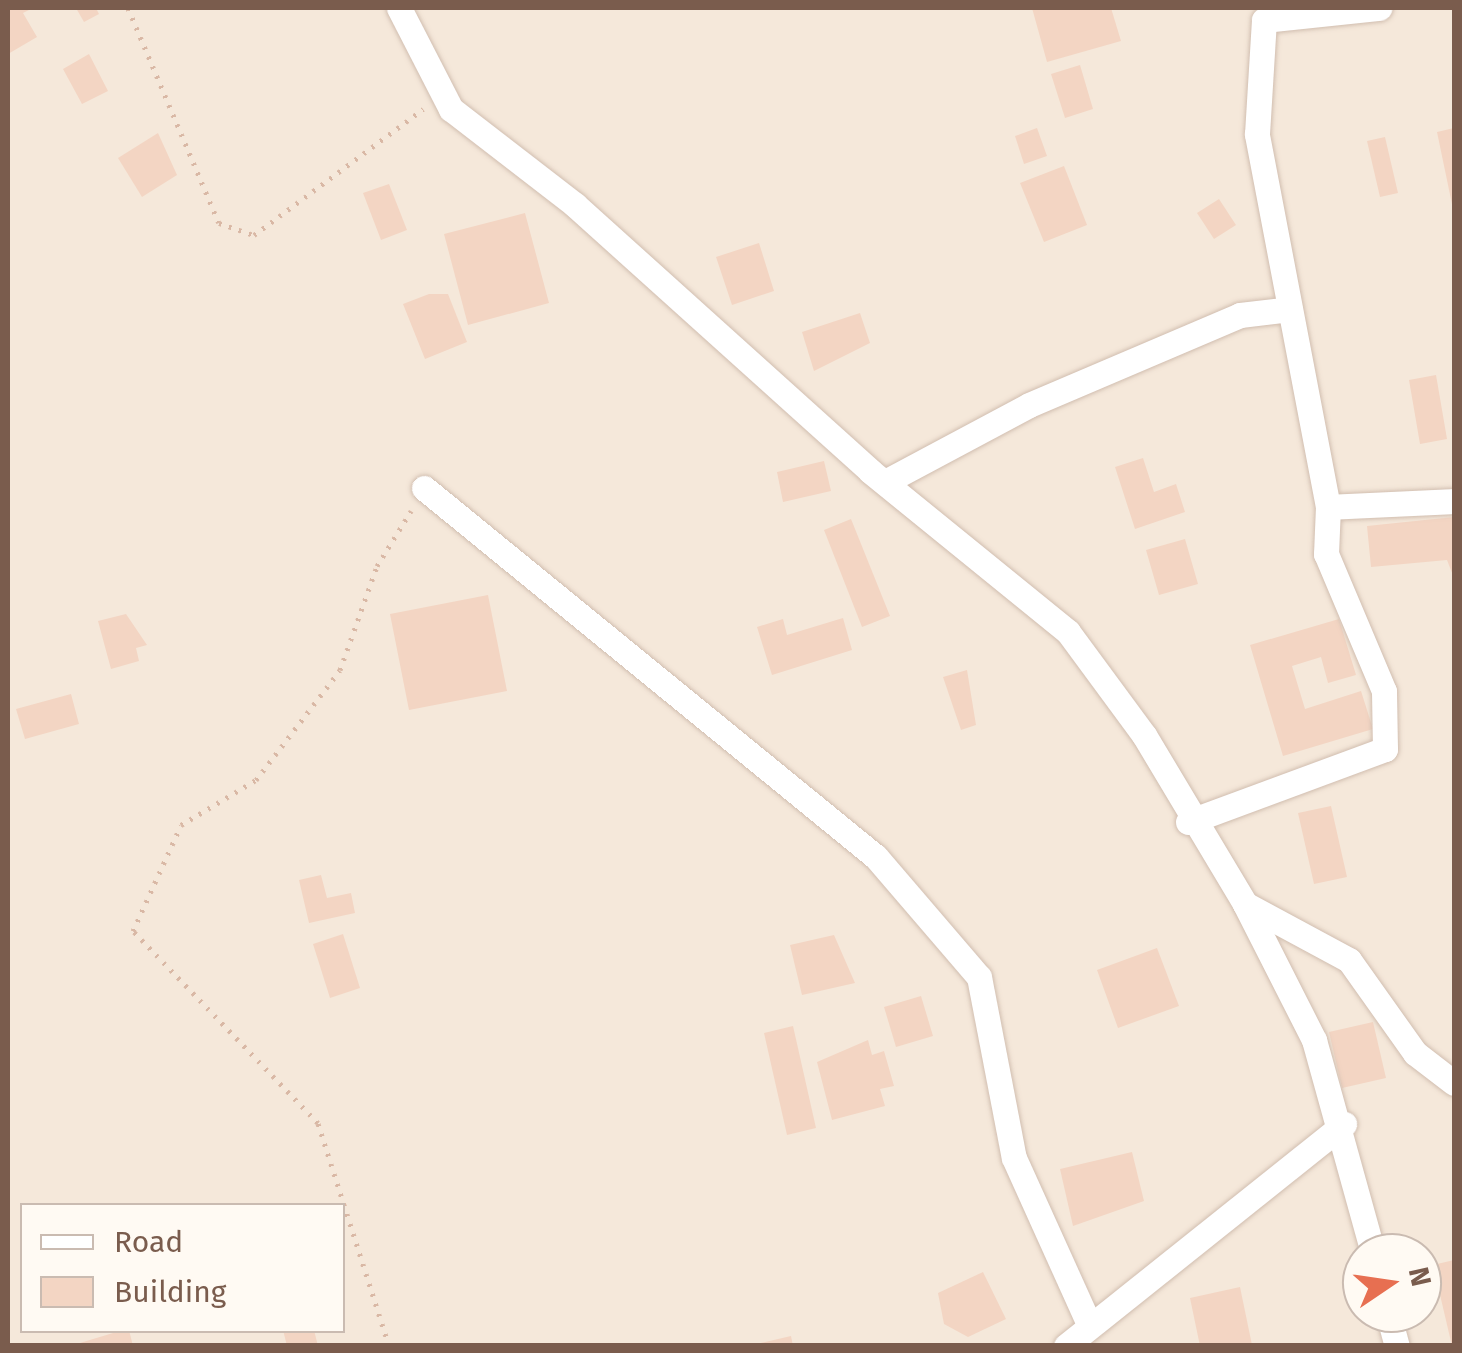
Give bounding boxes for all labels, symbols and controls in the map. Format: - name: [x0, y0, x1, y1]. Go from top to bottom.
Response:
- legend: [20, 1203, 345, 1333]
- text: Road: [114, 1224, 183, 1260]
- north arrow: [1342, 1233, 1442, 1333]
- text: N: [1402, 1264, 1438, 1289]
- text: Building: [114, 1274, 226, 1310]

